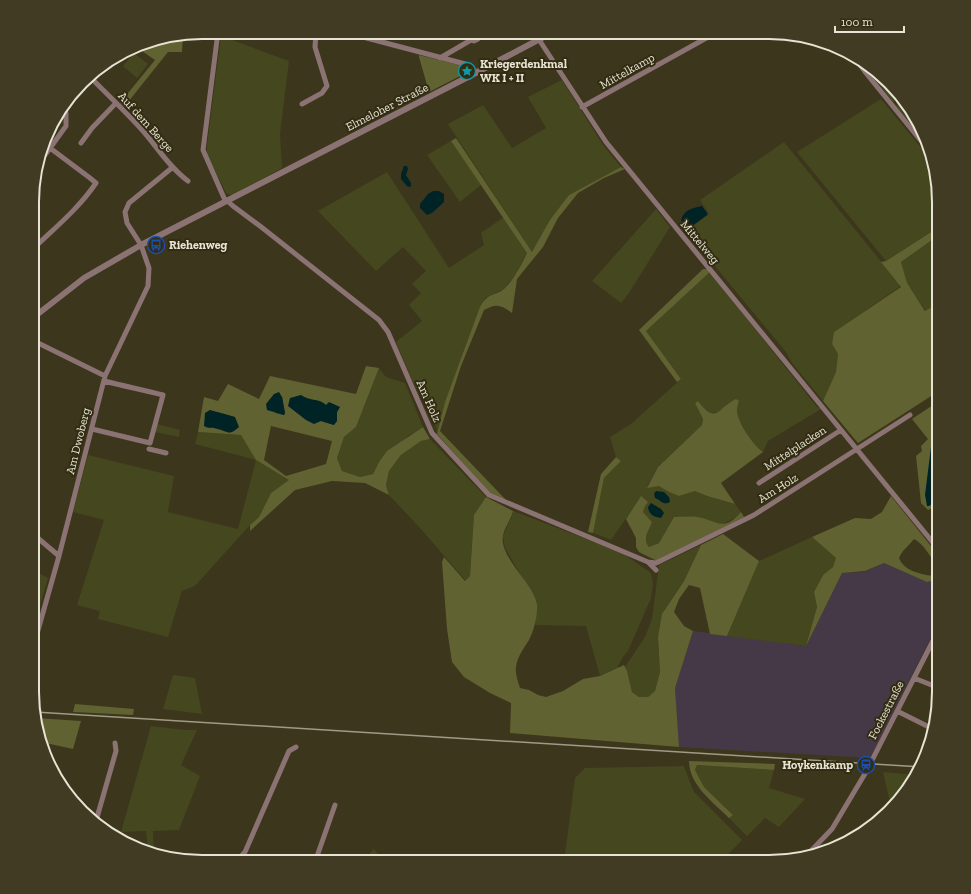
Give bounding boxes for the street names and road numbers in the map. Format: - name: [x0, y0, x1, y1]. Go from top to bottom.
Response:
- street label: Mittelkamp: [597, 50, 657, 92]
- street label: Elmeloher Straße: [343, 80, 431, 134]
- street label: Auf dem Berge: [115, 89, 177, 155]
- street label: Mittelweg: [678, 217, 723, 267]
- street label: Am Holz: [414, 378, 445, 425]
- street label: Am Dwoberg: [63, 406, 93, 476]
- street label: Mittelplacken: [761, 423, 829, 473]
- street label: Am Holz: [755, 470, 801, 506]
- street label: Fockestraße: [865, 678, 907, 742]

